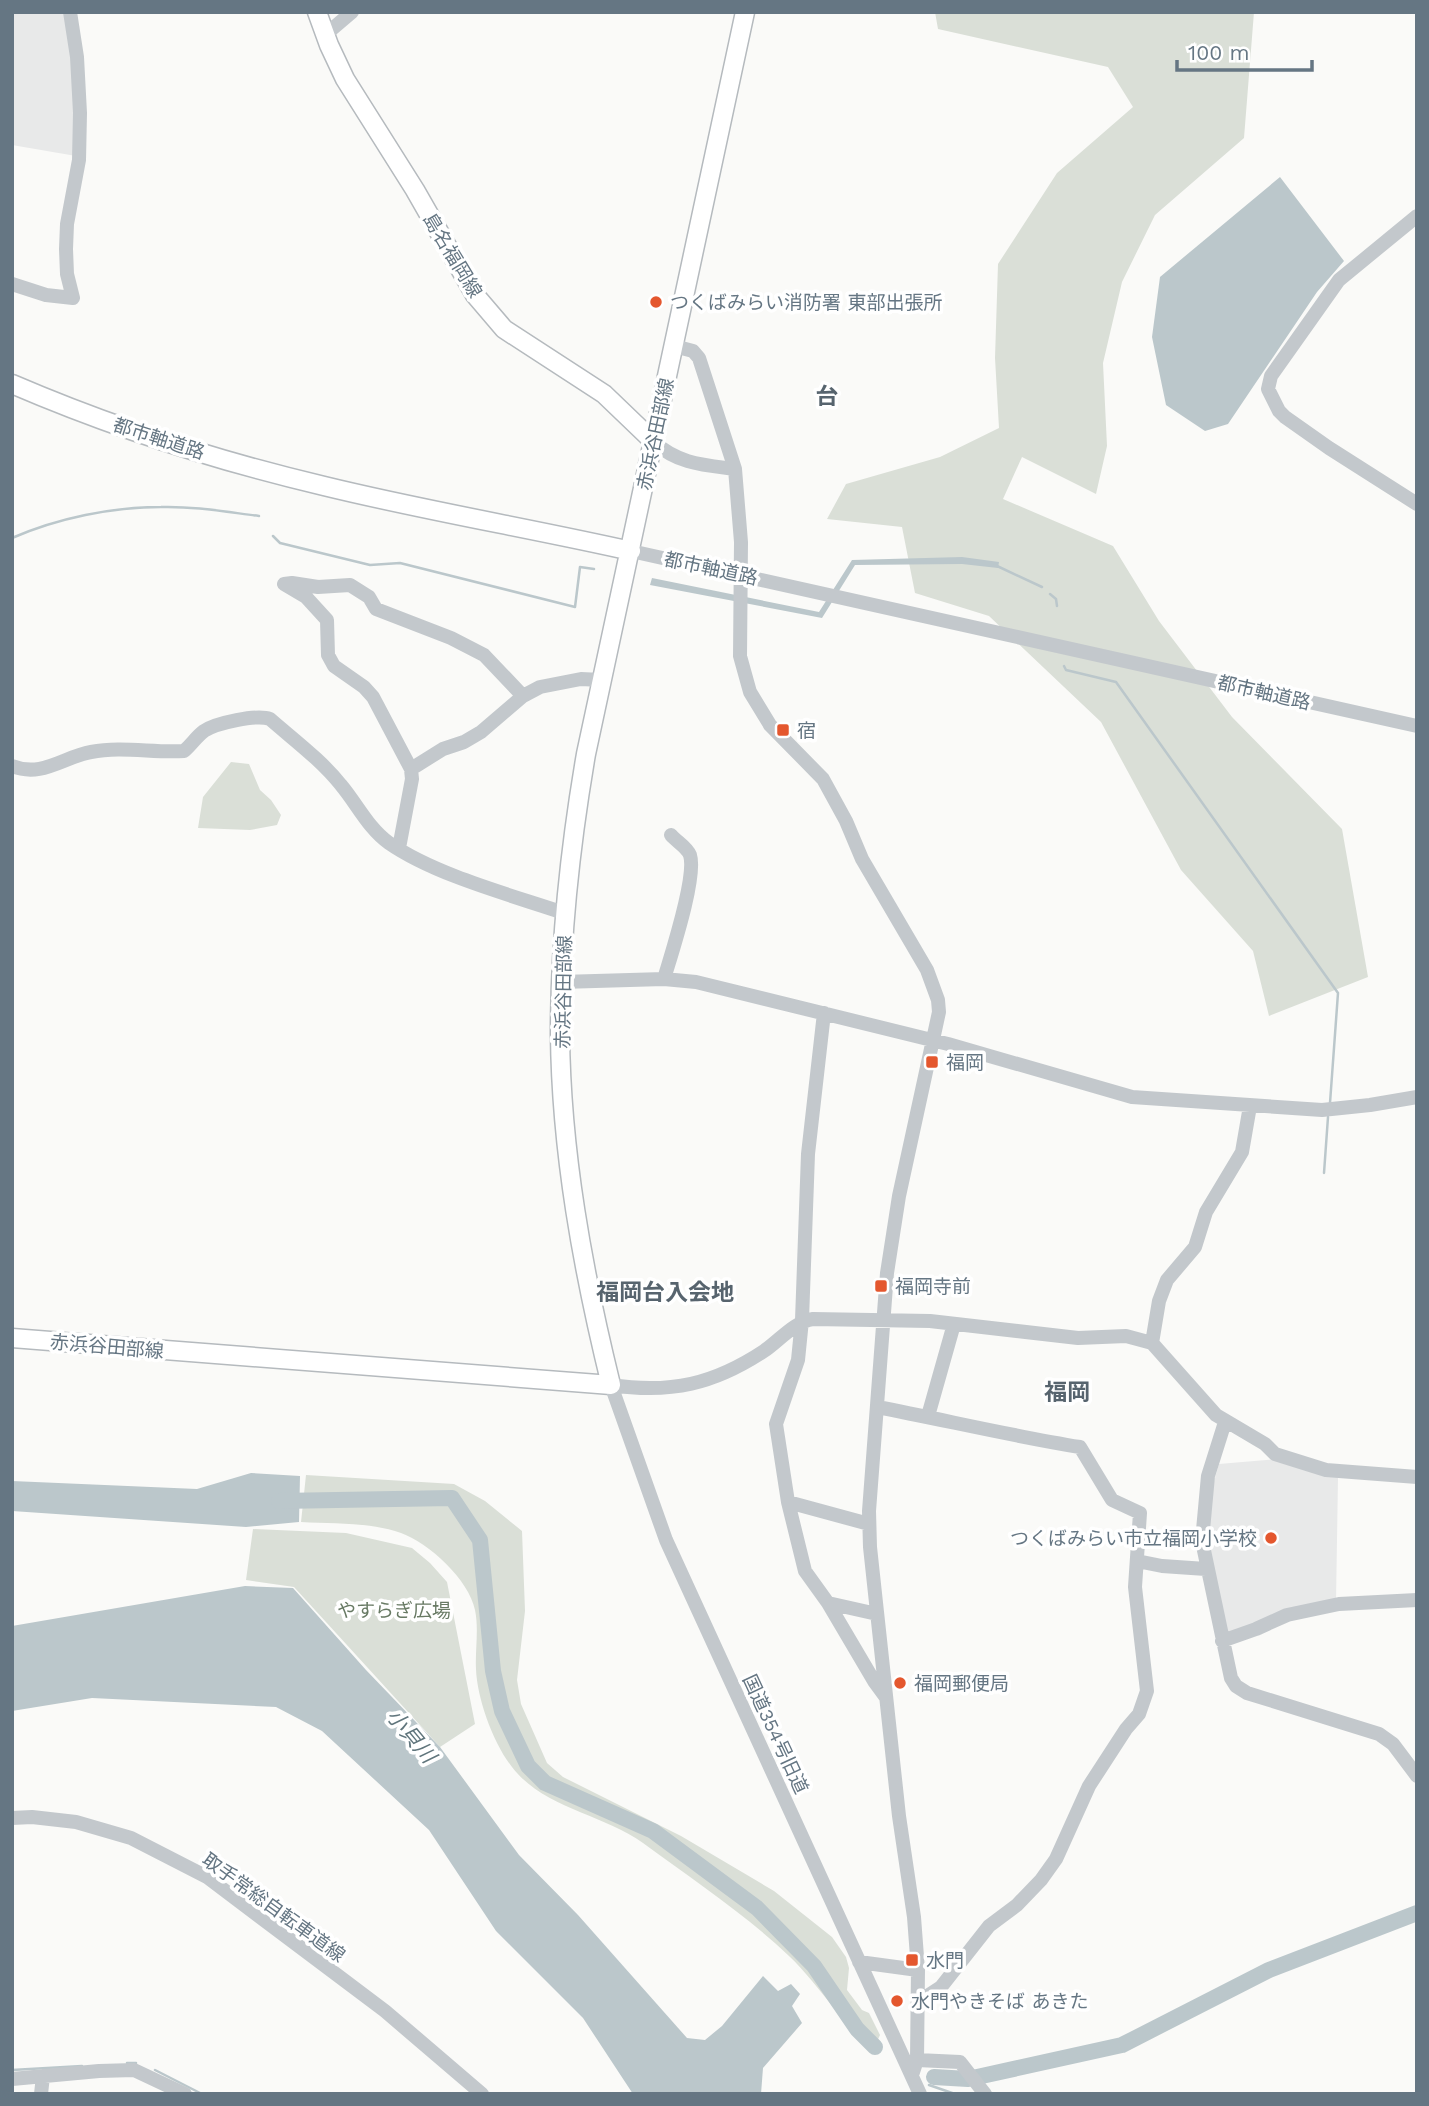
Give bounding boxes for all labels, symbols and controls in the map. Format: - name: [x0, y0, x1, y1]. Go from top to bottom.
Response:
- scale bar: [1177, 28, 1312, 72]
- text: 100 m: [1188, 40, 1250, 65]
- street label: 島名福岡線: [418, 209, 487, 302]
- place label: つくばみらい消防署 東部出張所: [670, 291, 942, 314]
- marker: つくばみらい消防署 東部出張所: [648, 294, 664, 310]
- street label: 赤浜谷田部線: [632, 376, 679, 492]
- district label: 台: [816, 383, 839, 410]
- street label: 都市軸道路: [110, 413, 208, 464]
- street label: 都市軸道路: [662, 547, 760, 590]
- street label: 都市軸道路: [1215, 671, 1313, 714]
- place label: 宿: [797, 719, 816, 742]
- marker: 宿: [775, 722, 791, 738]
- street label: 赤浜谷田部線: [551, 935, 576, 1049]
- place label: 福岡: [946, 1051, 984, 1074]
- marker: 福岡: [924, 1054, 940, 1070]
- place label: 福岡寺前: [895, 1275, 971, 1298]
- marker: 福岡寺前: [873, 1278, 889, 1294]
- district label: 福岡台入会地: [596, 1279, 734, 1306]
- street label: 赤浜谷田部線: [49, 1330, 165, 1363]
- district label: 福岡: [1044, 1379, 1090, 1406]
- place label: つくばみらい市立福岡小学校: [1010, 1527, 1257, 1550]
- marker: つくばみらい市立福岡小学校: [1263, 1530, 1279, 1546]
- park label: やすらぎ広場: [337, 1599, 451, 1622]
- street label: 国道354号旧道: [738, 1671, 813, 1797]
- place label: 福岡郵便局: [914, 1672, 1009, 1695]
- marker: 福岡郵便局: [892, 1675, 908, 1691]
- water label: 小貝川: [382, 1704, 442, 1769]
- street label: 取手常総自転車道線: [198, 1848, 350, 1967]
- place label: 水門: [926, 1949, 964, 1972]
- marker: 水門: [904, 1952, 920, 1968]
- place label: 水門やきそば あきた: [911, 1990, 1088, 2013]
- marker: 水門やきそば あきた: [889, 1993, 905, 2009]

